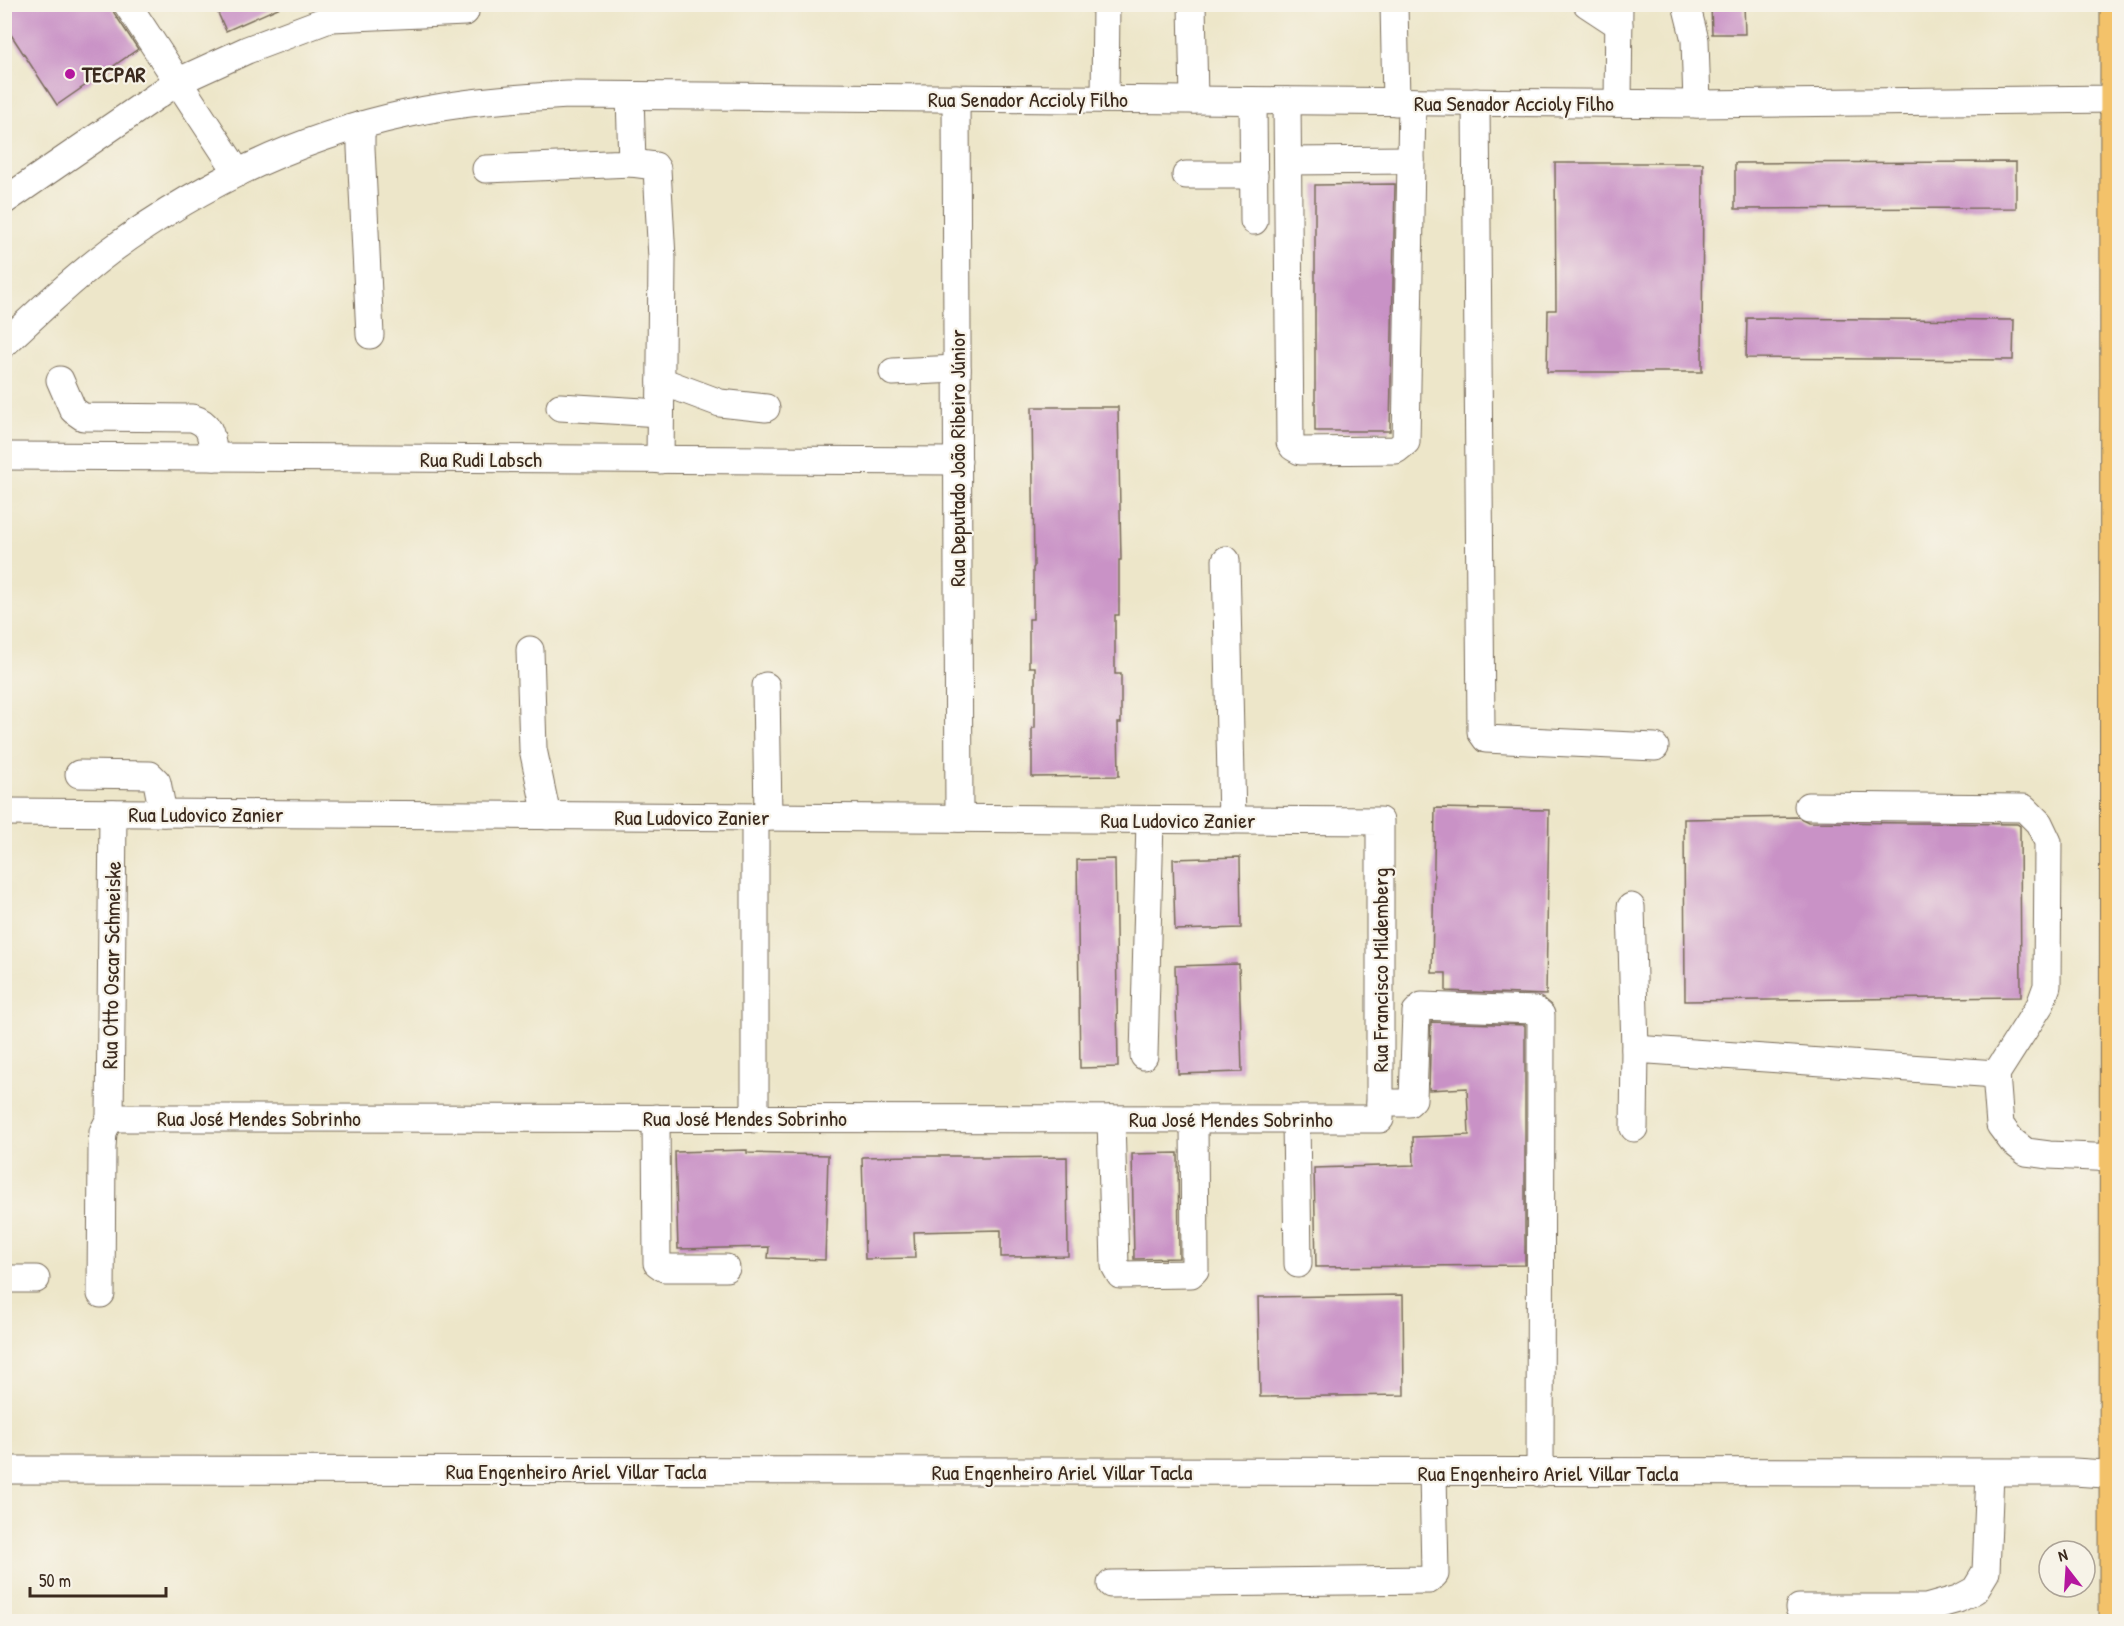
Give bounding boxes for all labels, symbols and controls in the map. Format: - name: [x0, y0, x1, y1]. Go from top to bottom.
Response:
- place label: TECPAR: [81, 59, 145, 89]
- marker: TECPAR: [63, 67, 77, 81]
- street label: Rua Senador Accioly Filho: [928, 84, 1128, 114]
- street label: Rua Senador Accioly Filho: [1414, 88, 1614, 118]
- street label: Rua Deputado João Ribeiro Júnior: [942, 329, 972, 587]
- street label: Rua Rudi Labsch: [420, 444, 542, 474]
- street label: Rua Ludovico Zanier: [129, 799, 284, 829]
- street label: Rua Ludovico Zanier: [615, 802, 770, 832]
- street label: Rua Ludovico Zanier: [1101, 805, 1256, 835]
- street label: Rua Otto Oscar Schmeiske: [94, 861, 128, 1069]
- street label: Rua Francisco Mildemberg: [1365, 868, 1395, 1072]
- street label: Rua José Mendes Sobrinho: [157, 1103, 361, 1133]
- street label: Rua José Mendes Sobrinho: [643, 1103, 847, 1133]
- street label: Rua José Mendes Sobrinho: [1129, 1104, 1333, 1134]
- street label: Rua Engenheiro Ariel Villar Tacla: [446, 1456, 707, 1486]
- street label: Rua Engenheiro Ariel Villar Tacla: [932, 1457, 1193, 1487]
- street label: Rua Engenheiro Ariel Villar Tacla: [1418, 1458, 1679, 1488]
- north arrow: [2037, 1539, 2097, 1599]
- text: N: [2055, 1543, 2070, 1566]
- scale bar: [30, 1560, 166, 1598]
- text: 50 m: [39, 1568, 71, 1593]

